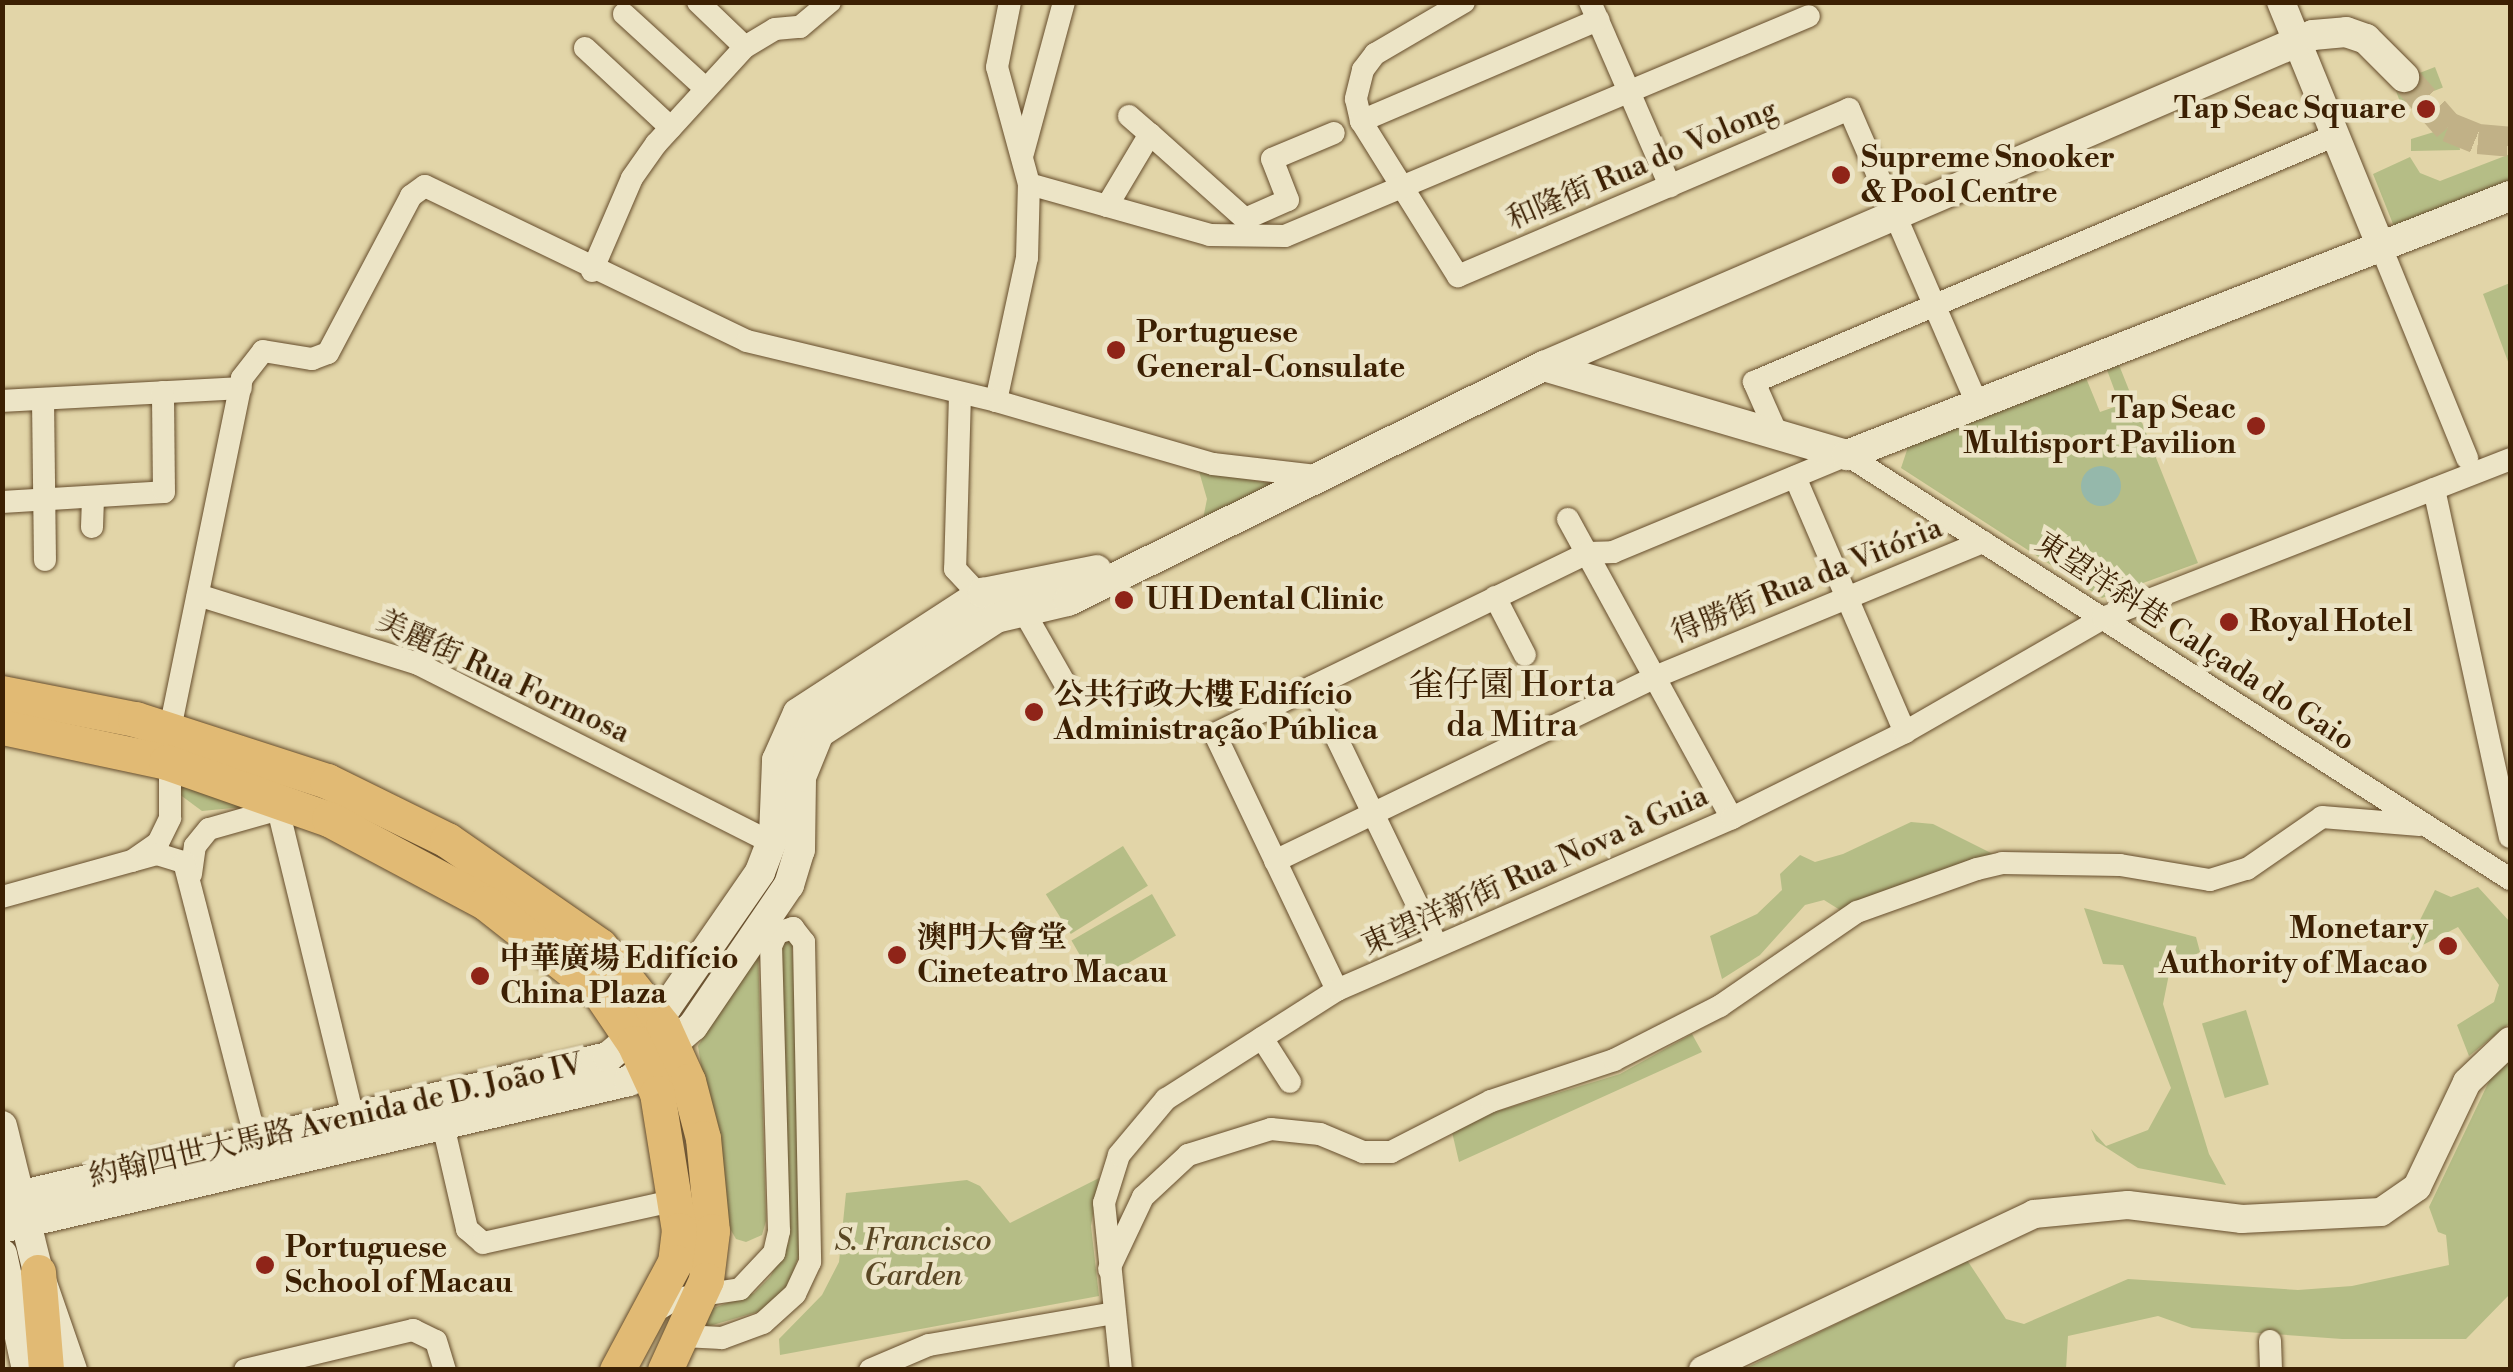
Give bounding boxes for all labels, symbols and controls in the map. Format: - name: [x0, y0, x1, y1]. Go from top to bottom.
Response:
- place label: Tap Seac Square: [2174, 91, 2406, 127]
- street label: 和隆街 Rua do Volong: [1501, 92, 1783, 238]
- marker: Tap Seac Square: [2415, 98, 2437, 120]
- place label: Supreme Snooker & Pool Centre: [1861, 140, 2115, 210]
- marker: Supreme Snooker & Pool Centre: [1830, 164, 1852, 186]
- place label: Portuguese General-Consulate: [1136, 315, 1405, 386]
- marker: Portuguese General-Consulate: [1105, 339, 1127, 361]
- place label: Tap Seac Multisport Pavilion: [1963, 391, 2236, 462]
- marker: Tap Seac Multisport Pavilion: [2245, 415, 2267, 437]
- street label: 得勝街 Rua da Vitória: [1666, 510, 1948, 652]
- street label: 東望洋斜巷 Calçada do Gaio: [2028, 525, 2362, 759]
- place label: UH Dental Clinic: [1146, 582, 1384, 618]
- marker: UH Dental Clinic: [1111, 587, 1137, 613]
- street label: 美麗街 Rua Formosa: [371, 603, 635, 751]
- place label: Royal Hotel: [2249, 604, 2413, 640]
- marker: Royal Hotel: [2218, 611, 2240, 633]
- district label: 雀仔園 Horta da Mitra: [1409, 665, 1615, 747]
- place label: 公共行政大樓 Edifício Administração Pública: [1054, 677, 1378, 748]
- marker: 公共行政大樓 Edifício Administração Pública: [1023, 701, 1045, 723]
- street label: 東望洋新街 Rua Nova à Guia: [1356, 778, 1714, 964]
- place label: Monetary Authority of Macao: [2159, 911, 2428, 982]
- place label: 澳門大會堂 Cineteatro Macau: [917, 920, 1168, 990]
- marker: Monetary Authority of Macao: [2437, 935, 2459, 957]
- place label: 中華廣場 Edifício China Plaza: [500, 941, 739, 1012]
- marker: 澳門大會堂 Cineteatro Macau: [886, 944, 908, 966]
- marker: 中華廣場 Edifício China Plaza: [469, 965, 491, 987]
- street label: 約翰四世大馬路 Avenida de D. João IV: [85, 1047, 587, 1195]
- park label: S. Francisco Garden: [835, 1223, 991, 1294]
- place label: Portuguese School of Macau: [285, 1230, 513, 1300]
- marker: Portuguese School of Macau: [254, 1254, 276, 1276]

